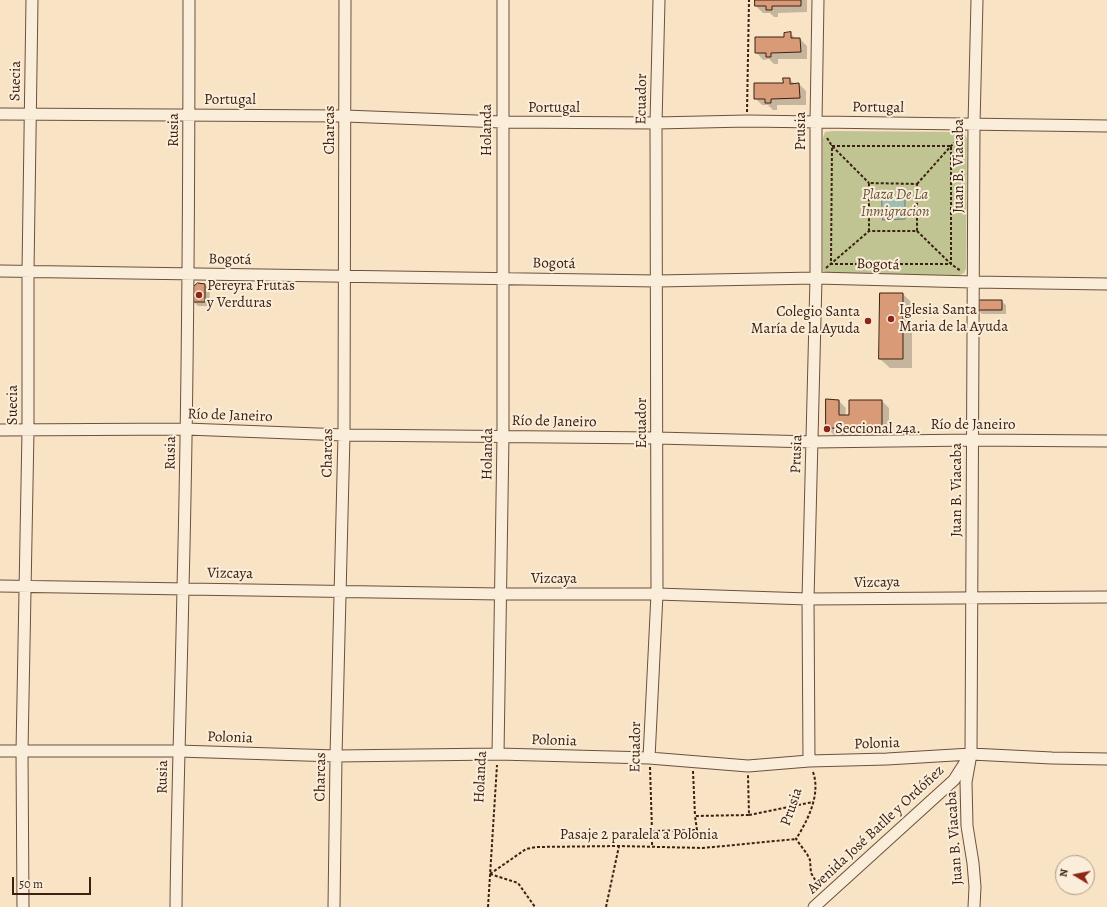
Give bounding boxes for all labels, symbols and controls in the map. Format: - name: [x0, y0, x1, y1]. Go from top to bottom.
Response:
- street label: Suecia: [7, 61, 25, 101]
- street label: Ecuador: [633, 73, 651, 125]
- street label: Portugal: [204, 91, 256, 109]
- street label: Portugal: [528, 99, 580, 117]
- street label: Portugal: [852, 99, 904, 117]
- street label: Holanda: [478, 104, 496, 156]
- street label: Charcas: [321, 105, 339, 155]
- street label: Prusia: [792, 111, 810, 151]
- street label: Rusia: [165, 113, 183, 147]
- street label: Juan B. Viacaba: [950, 119, 968, 213]
- park label: Plaza De La Inmigracion: [861, 186, 929, 221]
- street label: Bogotá: [208, 251, 252, 269]
- street label: Bogotá: [532, 255, 576, 273]
- street label: Bogotá: [856, 255, 900, 275]
- place label: Pereyra Frutas y Verduras: [207, 277, 295, 312]
- marker: Pereyra Frutas y Verduras: [194, 290, 204, 300]
- place label: Iglesia Santa Maria de la Ayuda: [899, 301, 1008, 336]
- place label: Colegio Santa María de la Ayuda: [751, 303, 860, 338]
- marker: Iglesia Santa Maria de la Ayuda: [886, 314, 896, 324]
- marker: Colegio Santa María de la Ayuda: [863, 316, 873, 326]
- street label: Suecia: [4, 385, 22, 425]
- street label: Ecuador: [633, 397, 651, 449]
- street label: Río de Janeiro: [187, 406, 273, 426]
- street label: Río de Janeiro: [511, 412, 597, 432]
- street label: Río de Janeiro: [930, 416, 1016, 434]
- place label: Seccional 24a.: [835, 420, 921, 438]
- marker: Seccional 24a.: [822, 424, 832, 434]
- street label: Charcas: [319, 428, 337, 478]
- street label: Holanda: [479, 428, 497, 480]
- street label: Prusia: [787, 434, 807, 474]
- street label: Rusia: [162, 436, 180, 470]
- street label: Juan B. Viacaba: [948, 443, 966, 537]
- street label: Vizcaya: [207, 565, 253, 583]
- street label: Vizcaya: [531, 570, 577, 588]
- street label: Vizcaya: [854, 574, 900, 592]
- street label: Ecuador: [627, 721, 645, 773]
- street label: Polonia: [207, 728, 253, 748]
- street label: Polonia: [531, 731, 577, 751]
- street label: Polonia: [854, 734, 900, 754]
- street label: Holanda: [471, 750, 491, 804]
- street label: Charcas: [312, 752, 330, 802]
- street label: Rusia: [154, 760, 172, 794]
- street label: Avenida José Batlle y Ordóñez: [804, 762, 948, 898]
- street label: Prusia: [777, 786, 807, 828]
- street label: Juan B. Viacaba: [943, 790, 967, 886]
- street label: Pasaje 2 paralela a Polonia: [560, 826, 718, 844]
- north arrow: [1055, 855, 1095, 895]
- text: N: [1056, 868, 1072, 878]
- scale bar: [14, 869, 93, 895]
- text: 50 m: [19, 876, 43, 892]

